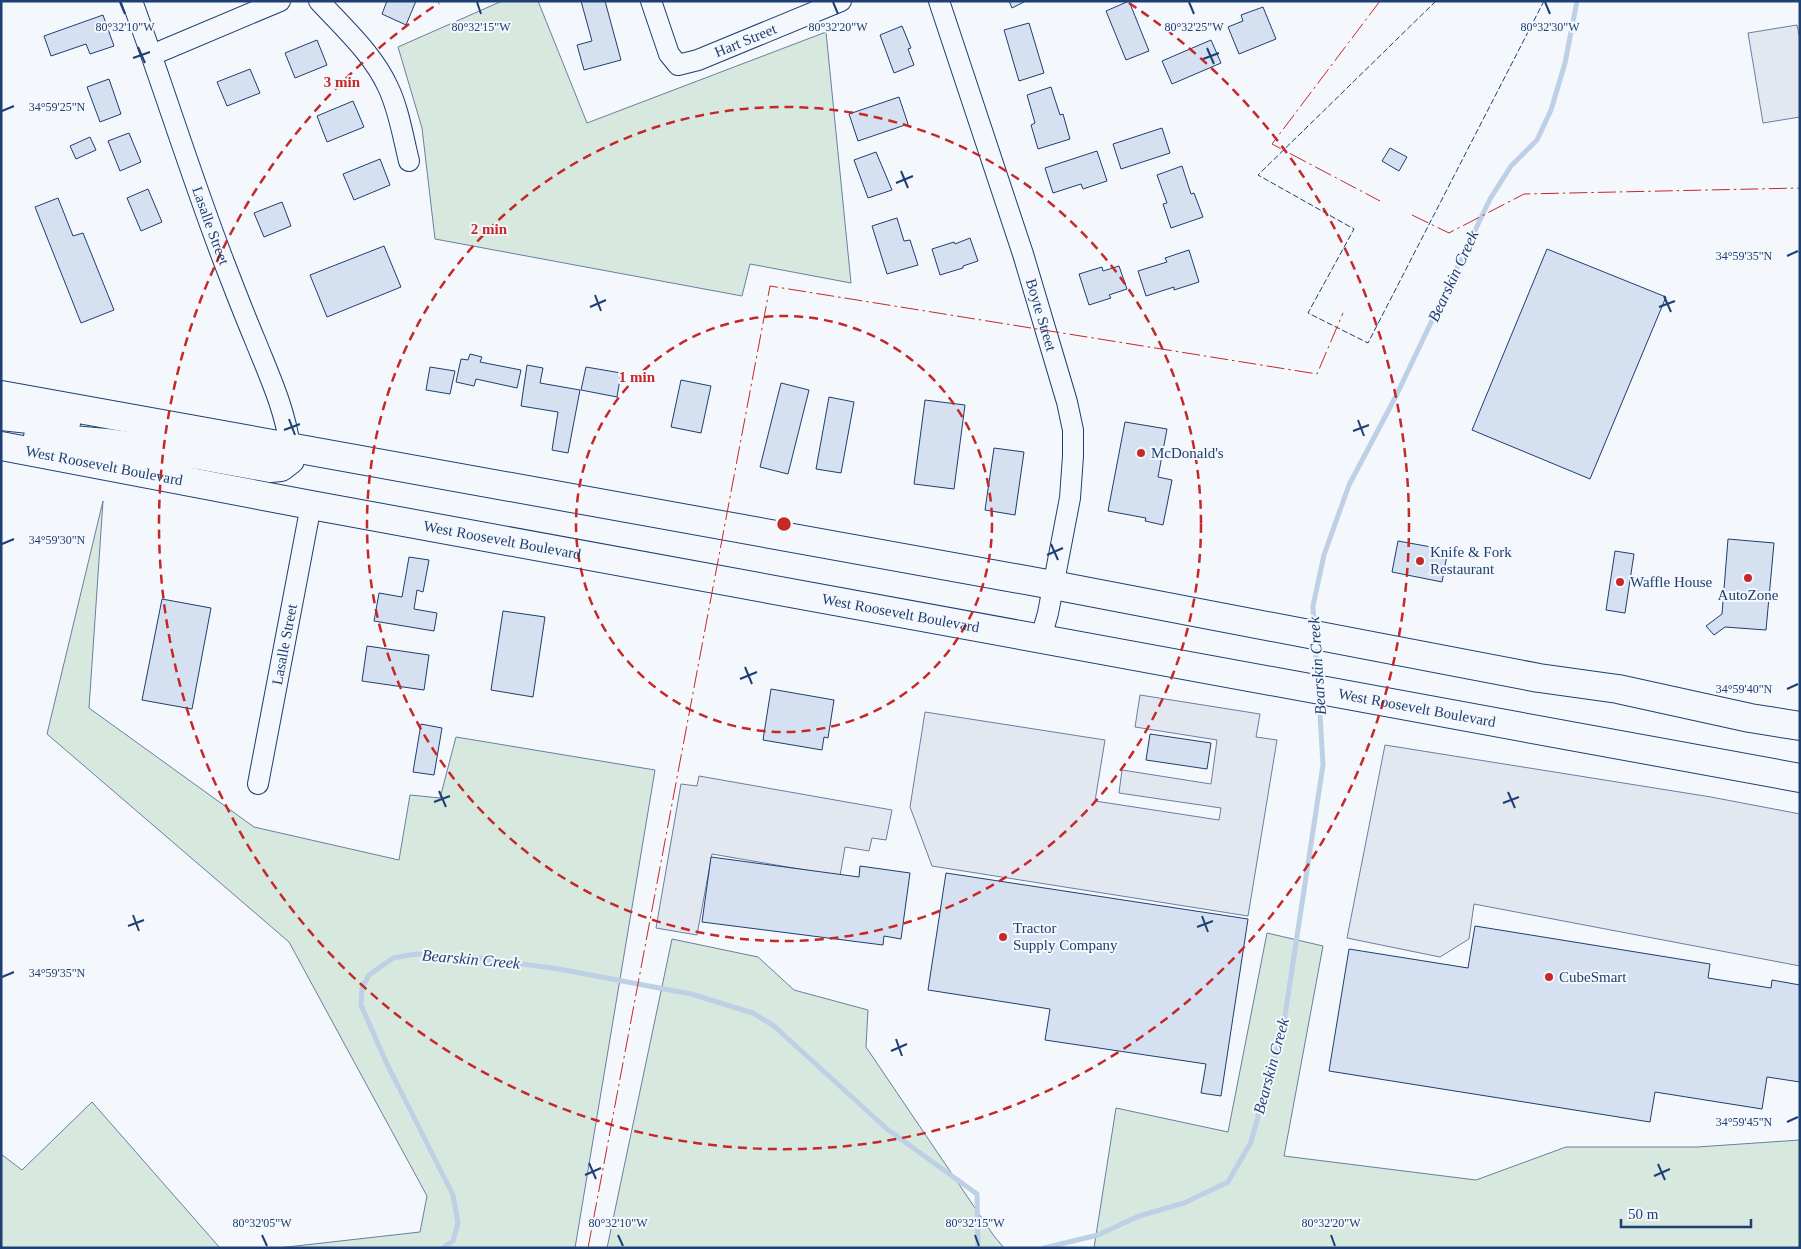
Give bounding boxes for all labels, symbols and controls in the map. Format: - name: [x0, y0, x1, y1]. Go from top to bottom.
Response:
- text: 80°32'10"W: [95, 20, 155, 34]
- text: 80°32'15"W: [451, 20, 511, 34]
- street label: Hart Street: [712, 20, 779, 60]
- text: 80°32'20"W: [808, 20, 868, 34]
- text: 80°32'25"W: [1164, 20, 1224, 34]
- text: 80°32'30"W: [1520, 20, 1580, 34]
- text: 3 min: [324, 74, 361, 90]
- text: 34°59'25"N: [29, 100, 86, 114]
- street label: Lasalle Street: [189, 184, 233, 268]
- text: 2 min: [471, 221, 508, 237]
- water label: Bearskin Creek: [1424, 227, 1482, 324]
- text: 34°59'35"N: [1716, 249, 1773, 263]
- street label: Boyte Street: [1023, 277, 1060, 354]
- text: 1 min: [619, 369, 656, 385]
- street label: West Roosevelt Boulevard: [24, 443, 185, 489]
- place label: McDonald's: [1151, 445, 1224, 461]
- marker: McDonald's: [1135, 447, 1147, 459]
- centre of rings: [775, 515, 793, 533]
- street label: West Roosevelt Boulevard: [422, 518, 583, 562]
- text: 34°59'30"N: [29, 533, 86, 547]
- place label: Knife & Fork Restaurant: [1430, 544, 1512, 577]
- marker: Knife & Fork Restaurant: [1414, 555, 1426, 567]
- marker: AutoZone: [1742, 572, 1754, 584]
- place label: Waffle House: [1630, 574, 1713, 590]
- marker: Waffle House: [1614, 576, 1626, 588]
- place label: AutoZone: [1718, 587, 1779, 603]
- street label: West Roosevelt Boulevard: [821, 591, 981, 635]
- street label: Lasalle Street: [269, 602, 300, 686]
- water label: Bearskin Creek: [1305, 615, 1329, 716]
- text: 34°59'40"N: [1716, 682, 1773, 696]
- street label: West Roosevelt Boulevard: [1337, 686, 1497, 730]
- place label: Tractor Supply Company: [1013, 920, 1118, 953]
- marker: Tractor Supply Company: [997, 931, 1009, 943]
- water label: Bearskin Creek: [421, 946, 522, 972]
- text: 34°59'35"N: [29, 966, 86, 980]
- place label: CubeSmart: [1559, 969, 1627, 985]
- marker: CubeSmart: [1543, 971, 1555, 983]
- water label: Bearskin Creek: [1250, 1015, 1292, 1116]
- text: 34°59'45"N: [1716, 1115, 1773, 1129]
- scale bar: [1621, 1196, 1751, 1228]
- text: 50 m: [1628, 1206, 1659, 1222]
- text: 80°32'05"W: [232, 1216, 292, 1230]
- text: 80°32'10"W: [588, 1216, 648, 1230]
- text: 80°32'15"W: [945, 1216, 1005, 1230]
- text: 80°32'20"W: [1301, 1216, 1361, 1230]

